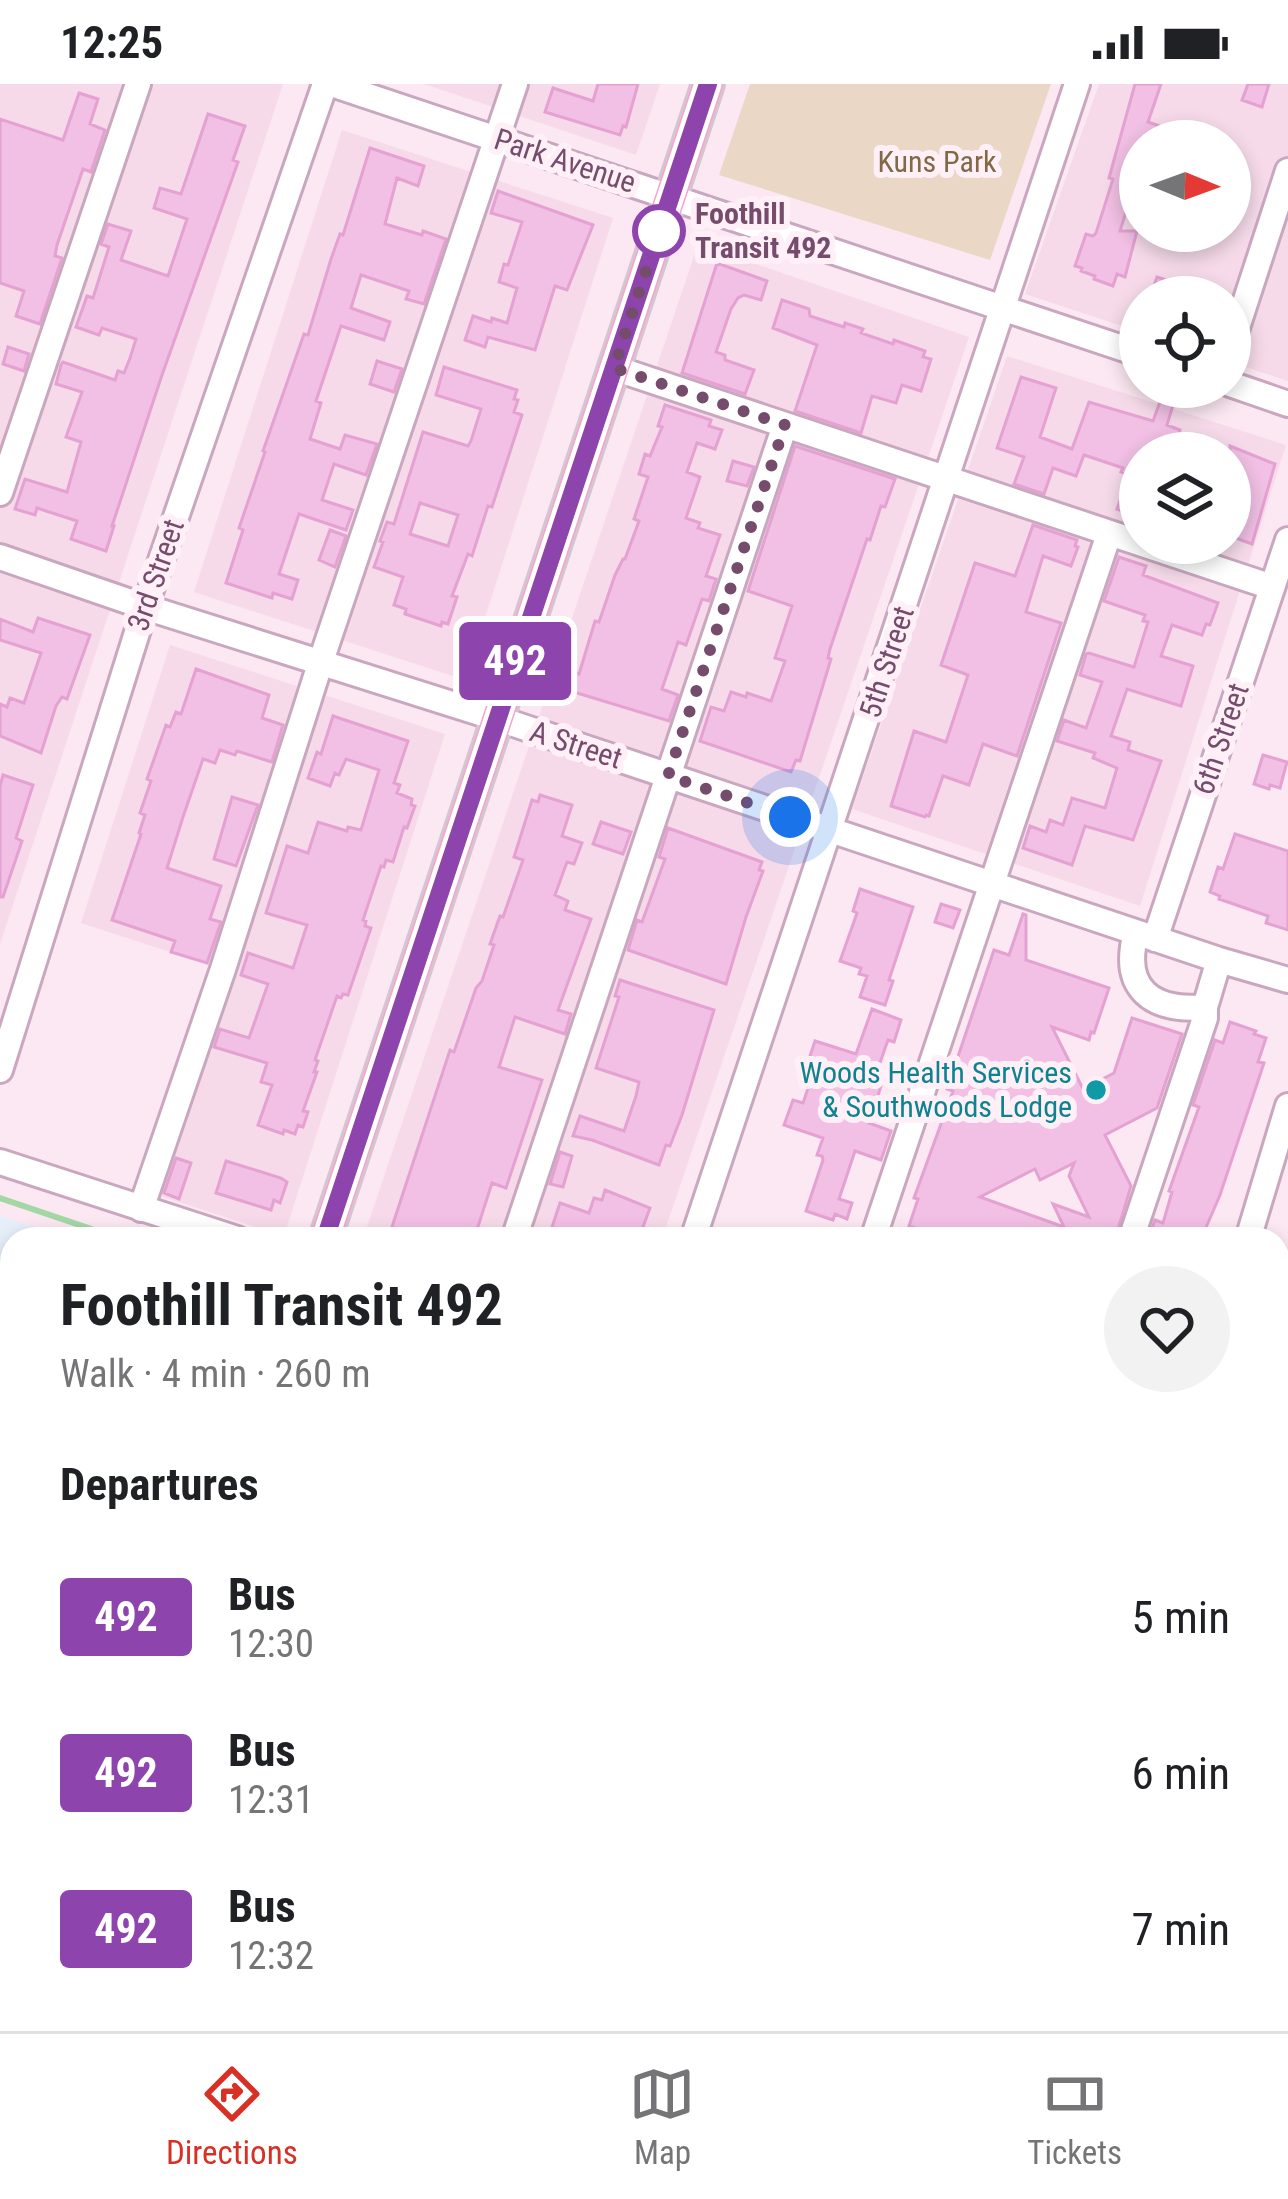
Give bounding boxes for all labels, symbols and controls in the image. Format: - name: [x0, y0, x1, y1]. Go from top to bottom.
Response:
- text: 12:25: [60, 16, 163, 69]
- north arrow: [1119, 120, 1251, 252]
- map controls: [1119, 120, 1251, 564]
- street label: Park Avenue: [490, 121, 640, 200]
- park label: Kuns Park: [877, 144, 997, 179]
- place label: Foothill Transit 492: [695, 196, 832, 265]
- marker: Foothill Transit 492: [634, 206, 684, 256]
- button: locate: [1119, 276, 1251, 408]
- button: layers: [1119, 432, 1251, 564]
- street label: 3rd Street: [120, 514, 191, 635]
- street label: 5th Street: [852, 602, 921, 722]
- line badge: 492: [446, 622, 584, 700]
- text: 492: [483, 636, 547, 685]
- street label: 6th Street: [1185, 679, 1256, 799]
- street label: A Street: [526, 713, 626, 776]
- your location: [760, 787, 820, 847]
- place label: Woods Health Services & Southwoods Lodge: [800, 1055, 1072, 1124]
- marker: Woods Health Services & Southwoods Lodge: [1083, 1077, 1109, 1103]
- button: heart: [1104, 1266, 1230, 1392]
- text: Foothill Transit 492: [60, 1272, 503, 1339]
- text: Walk · 4 min · 260 m: [60, 1351, 371, 1397]
- text: Departures: [60, 1458, 259, 1511]
- text: Bus: [228, 1568, 296, 1621]
- text: 5 min: [1131, 1591, 1230, 1644]
- text: 492: [94, 1592, 158, 1641]
- text: 12:30: [228, 1621, 314, 1667]
- text: Bus: [228, 1724, 296, 1777]
- text: 6 min: [1131, 1747, 1230, 1800]
- text: 492: [94, 1748, 158, 1797]
- text: 12:31: [228, 1777, 314, 1823]
- text: Bus: [228, 1880, 296, 1933]
- text: 7 min: [1131, 1903, 1230, 1956]
- text: 492: [94, 1904, 158, 1953]
- text: 12:32: [228, 1933, 314, 1979]
- tab: Directions: [166, 2061, 298, 2172]
- tab: Map: [629, 2061, 695, 2172]
- tab: Tickets: [1027, 2061, 1122, 2172]

